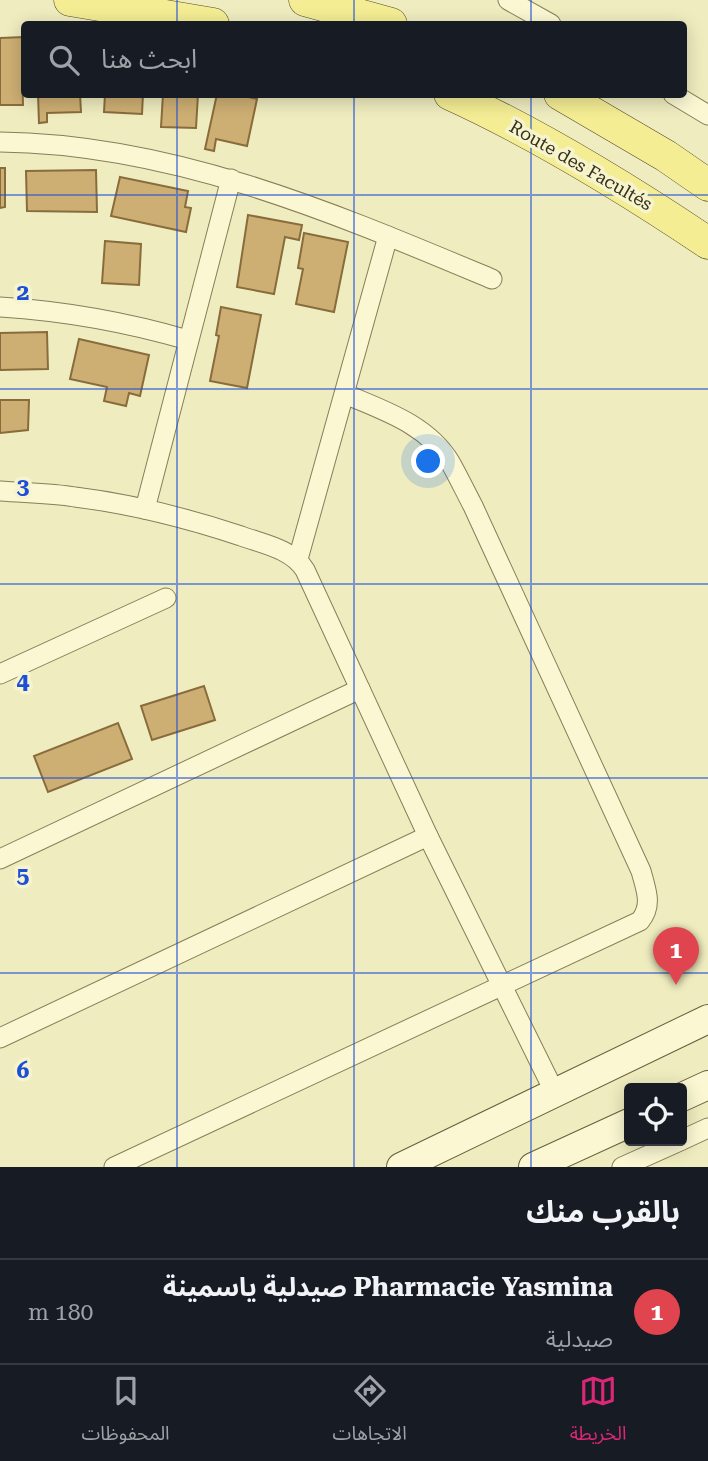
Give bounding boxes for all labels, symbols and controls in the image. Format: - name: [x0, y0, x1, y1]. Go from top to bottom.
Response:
- search box: [21, 21, 687, 98]
- icon: search: [45, 41, 83, 79]
- text: ابحث هنا: [101, 44, 197, 74]
- street label: Route des Facultés: [506, 116, 656, 214]
- text: 2: [17, 279, 29, 306]
- your location: [411, 444, 445, 478]
- text: 3: [17, 473, 30, 500]
- text: 4: [17, 668, 30, 695]
- text: 5: [17, 862, 30, 889]
- pin: 1: [653, 927, 699, 985]
- text: 6: [17, 1057, 30, 1084]
- map controls: [624, 1083, 687, 1146]
- button: locate: [624, 1083, 687, 1146]
- text: بالقرب منك: [526, 1194, 680, 1229]
- text: Pharmacie Yasmina صيدلية ياسمينة: [163, 1272, 613, 1302]
- text: 180 m: [28, 1299, 93, 1326]
- text: 1: [651, 1299, 663, 1326]
- text: صيدلية: [546, 1326, 613, 1353]
- tab: المحفوظات: [81, 1372, 170, 1454]
- tab: الاتجاهات: [333, 1372, 407, 1454]
- tab: الخريطة: [570, 1372, 627, 1454]

